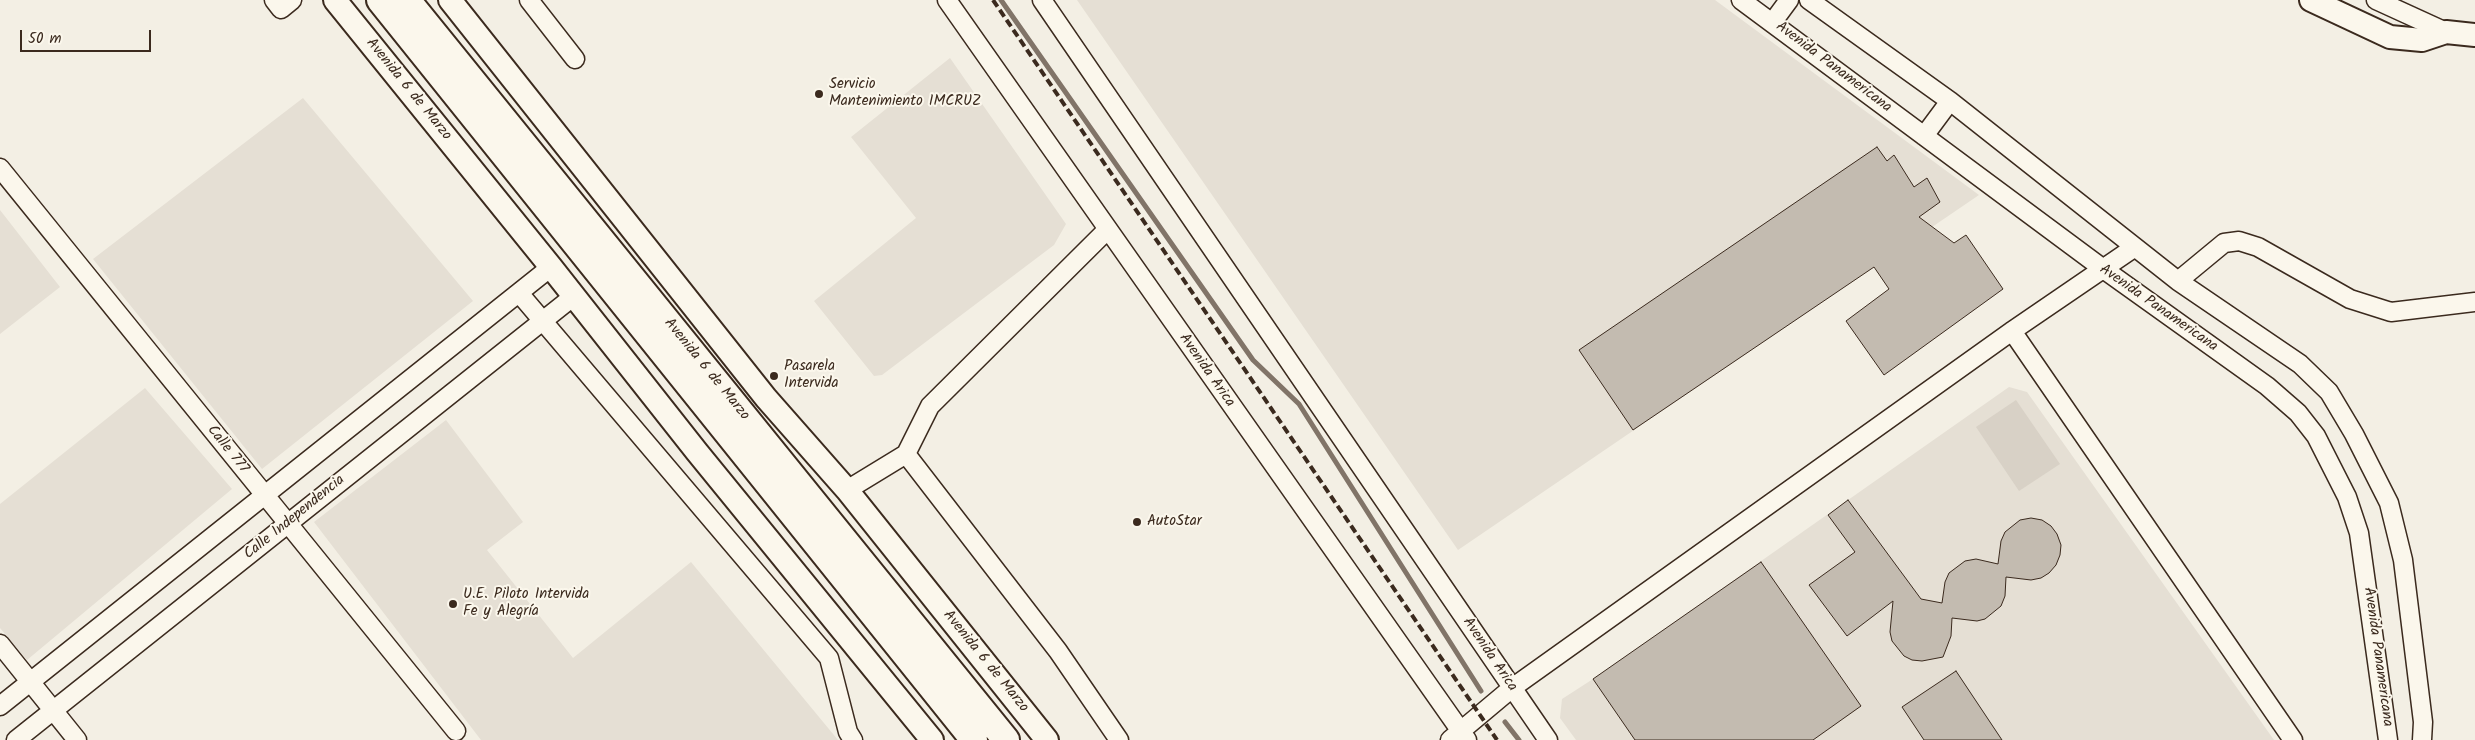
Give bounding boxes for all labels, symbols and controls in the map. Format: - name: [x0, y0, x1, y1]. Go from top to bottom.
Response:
- street label: Avenida Panamericana: [1771, 19, 1895, 117]
- scale bar: [22, 20, 154, 52]
- text: 50 m: [28, 27, 62, 51]
- street label: Avenida 6 de Marzo: [361, 35, 455, 145]
- place label: Servicio Mantenimiento IMCRUZ: [829, 76, 981, 111]
- marker: Servicio Mantenimiento IMCRUZ: [813, 88, 825, 100]
- street label: Avenida Panamericana: [2095, 261, 2221, 357]
- street label: Avenida 6 de Marzo: [659, 315, 753, 425]
- street label: Avenida Arica: [1174, 331, 1238, 411]
- place label: Pasarela Intervida: [784, 358, 839, 393]
- marker: Pasarela Intervida: [768, 370, 780, 382]
- street label: Calle 777: [202, 422, 252, 478]
- street label: Calle Independencia: [241, 472, 349, 564]
- place label: AutoStar: [1147, 513, 1202, 531]
- marker: AutoStar: [1131, 516, 1143, 528]
- place label: U.E. Piloto Intervida Fe y Alegría: [463, 586, 589, 621]
- street label: Avenida Panamericana: [2358, 586, 2396, 728]
- marker: U.E. Piloto Intervida Fe y Alegría: [447, 598, 459, 610]
- street label: Avenida 6 de Marzo: [938, 607, 1032, 717]
- street label: Avenida Arica: [1458, 614, 1520, 696]

